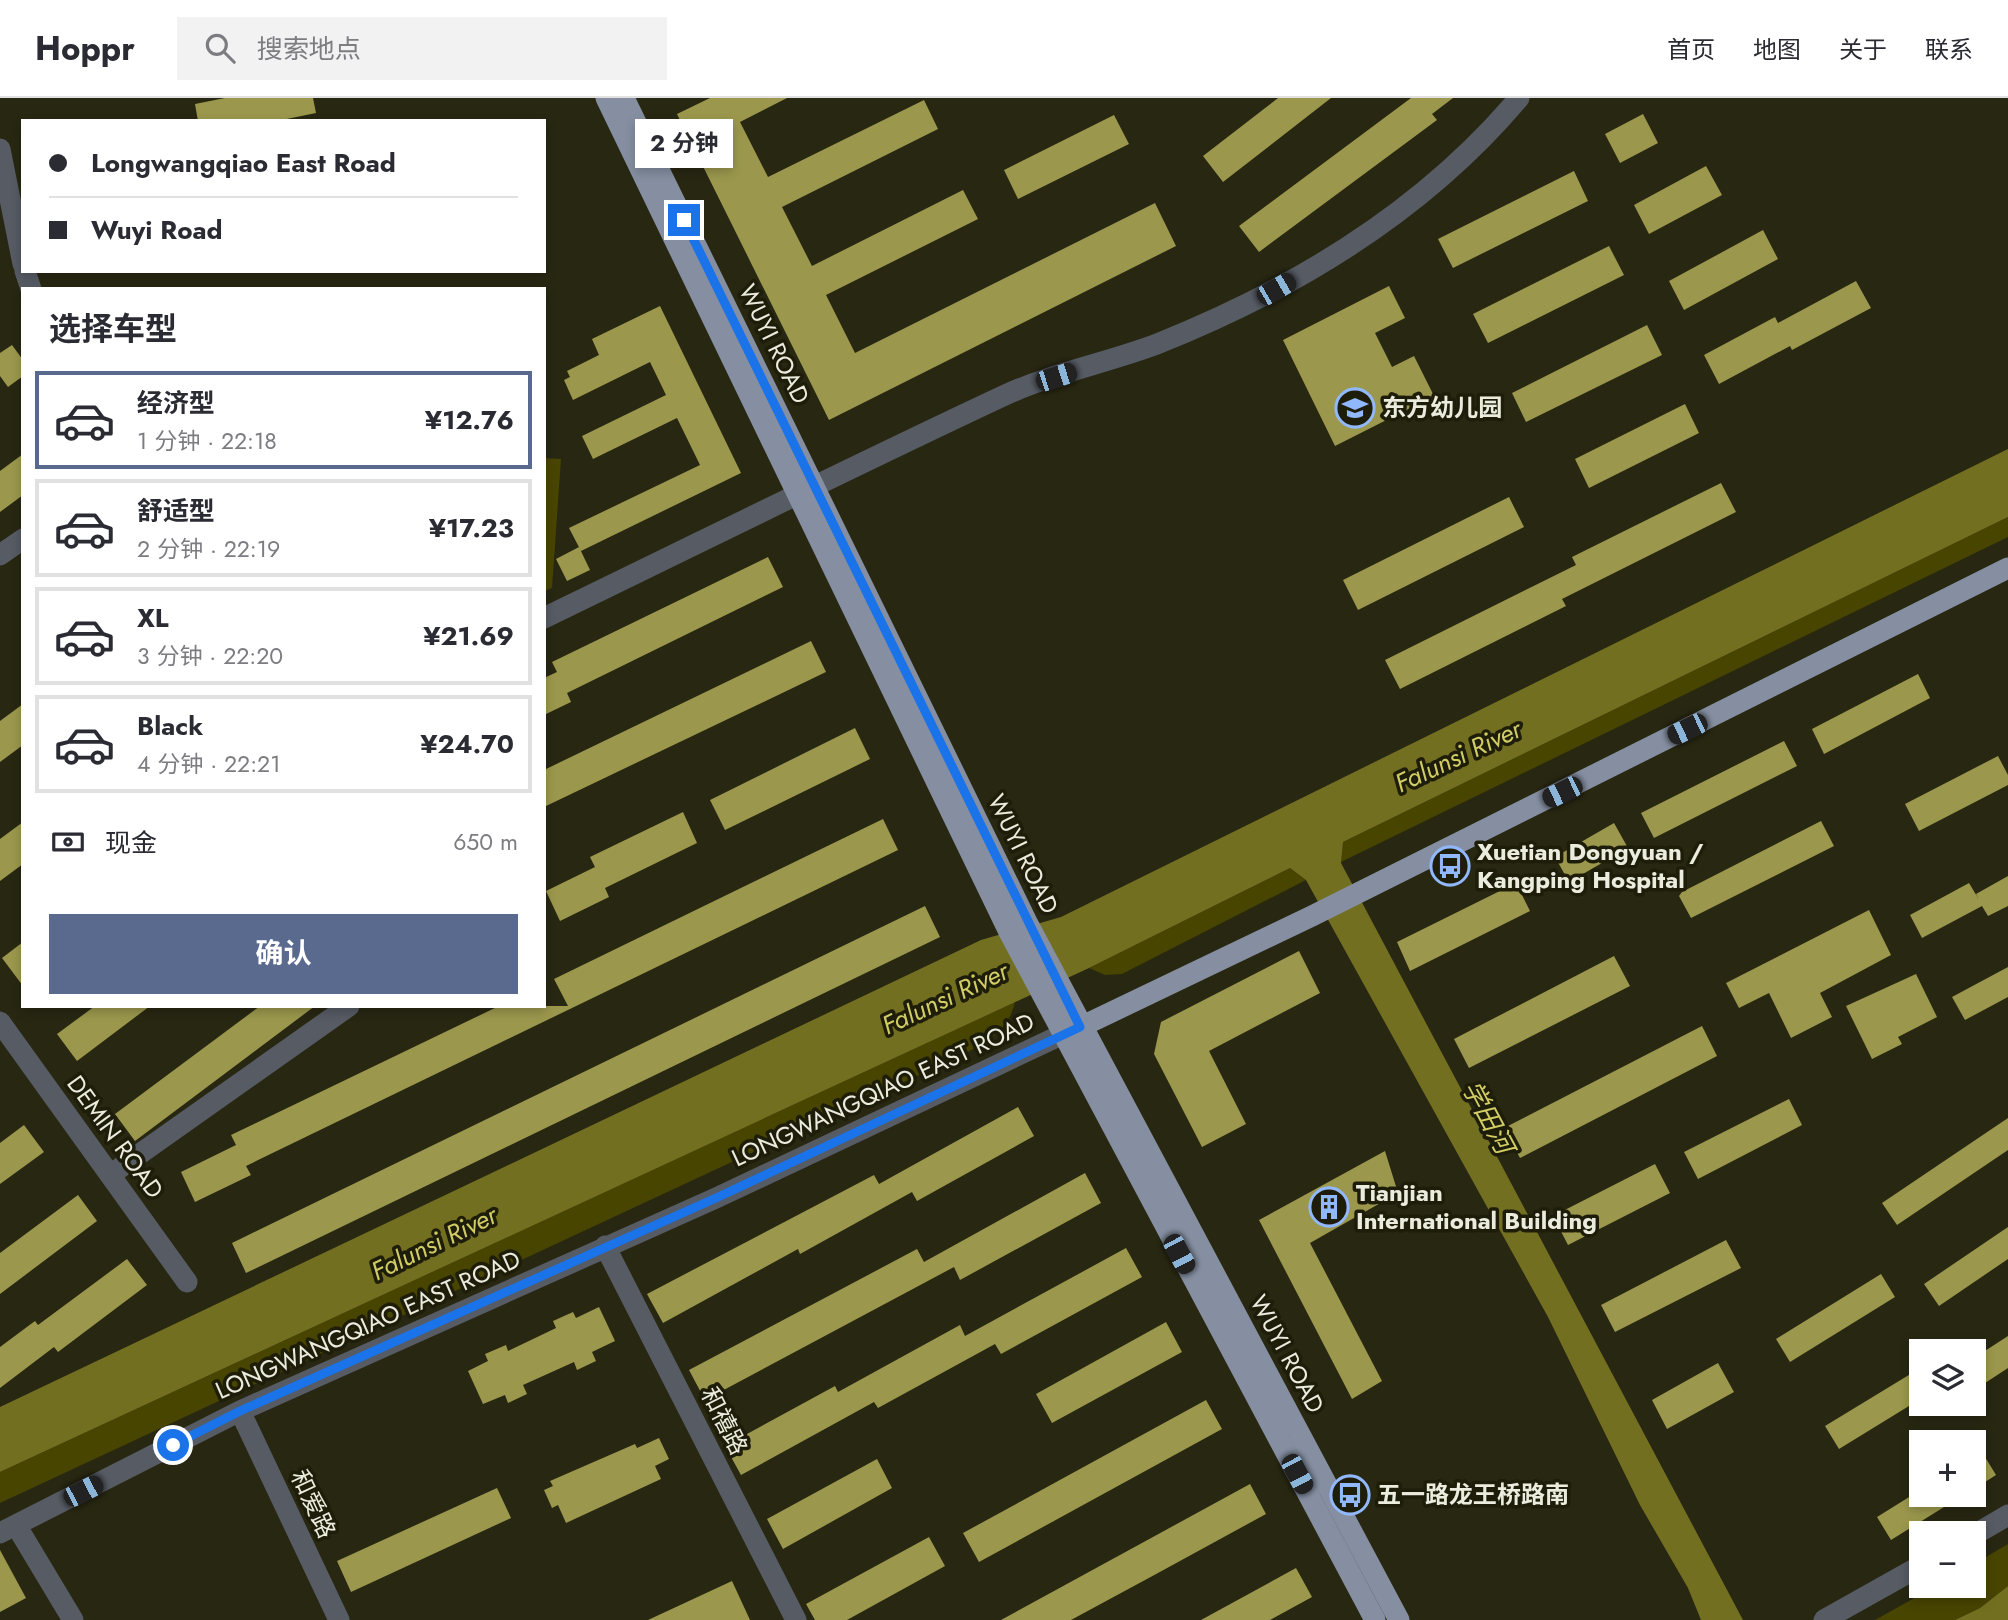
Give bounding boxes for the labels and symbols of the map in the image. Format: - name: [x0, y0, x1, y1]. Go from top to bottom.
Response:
- callout: 2 分钟: [635, 118, 733, 167]
- route end: [668, 204, 700, 236]
- car: [1253, 269, 1300, 309]
- street label: WUYI ROAD: [730, 278, 818, 410]
- car: [1033, 361, 1080, 393]
- school or university icon: 东方幼儿园: [1334, 387, 1376, 429]
- place label: 东方幼儿园: [1382, 390, 1502, 425]
- water label: Falunsi River: [1388, 709, 1529, 802]
- car: [1664, 710, 1711, 748]
- car: [1539, 773, 1586, 811]
- street label: WUYI ROAD: [979, 788, 1067, 920]
- place label: Xuetian Dongyuan / Kangping Hospital: [1477, 834, 1704, 897]
- bus stop icon: Xuetian Dongyuan / Kangping Hospital: [1429, 845, 1471, 887]
- water label: Falunsi River: [875, 951, 1016, 1044]
- street label: LONGWANGQIAO EAST ROAD: [726, 1004, 1040, 1175]
- street label: DEMIN ROAD: [59, 1068, 172, 1205]
- water label: 学田河: [1453, 1074, 1525, 1165]
- place label: Tianjian International Building: [1356, 1175, 1597, 1238]
- building icon: Tianjian International Building: [1308, 1186, 1350, 1228]
- water label: Falunsi River: [365, 1196, 505, 1290]
- car: [1160, 1231, 1199, 1277]
- street label: LONGWANGQIAO EAST ROAD: [210, 1241, 526, 1408]
- street label: WUYI ROAD: [1242, 1289, 1333, 1419]
- street label: 和禧路: [693, 1381, 756, 1461]
- route start: [157, 1429, 189, 1461]
- car: [1278, 1451, 1317, 1497]
- street label: 和爱路: [282, 1464, 345, 1544]
- car: [60, 1472, 107, 1510]
- bus stop icon: 五一路龙王桥路南: [1329, 1474, 1371, 1516]
- place label: 五一路龙王桥路南: [1377, 1477, 1569, 1512]

